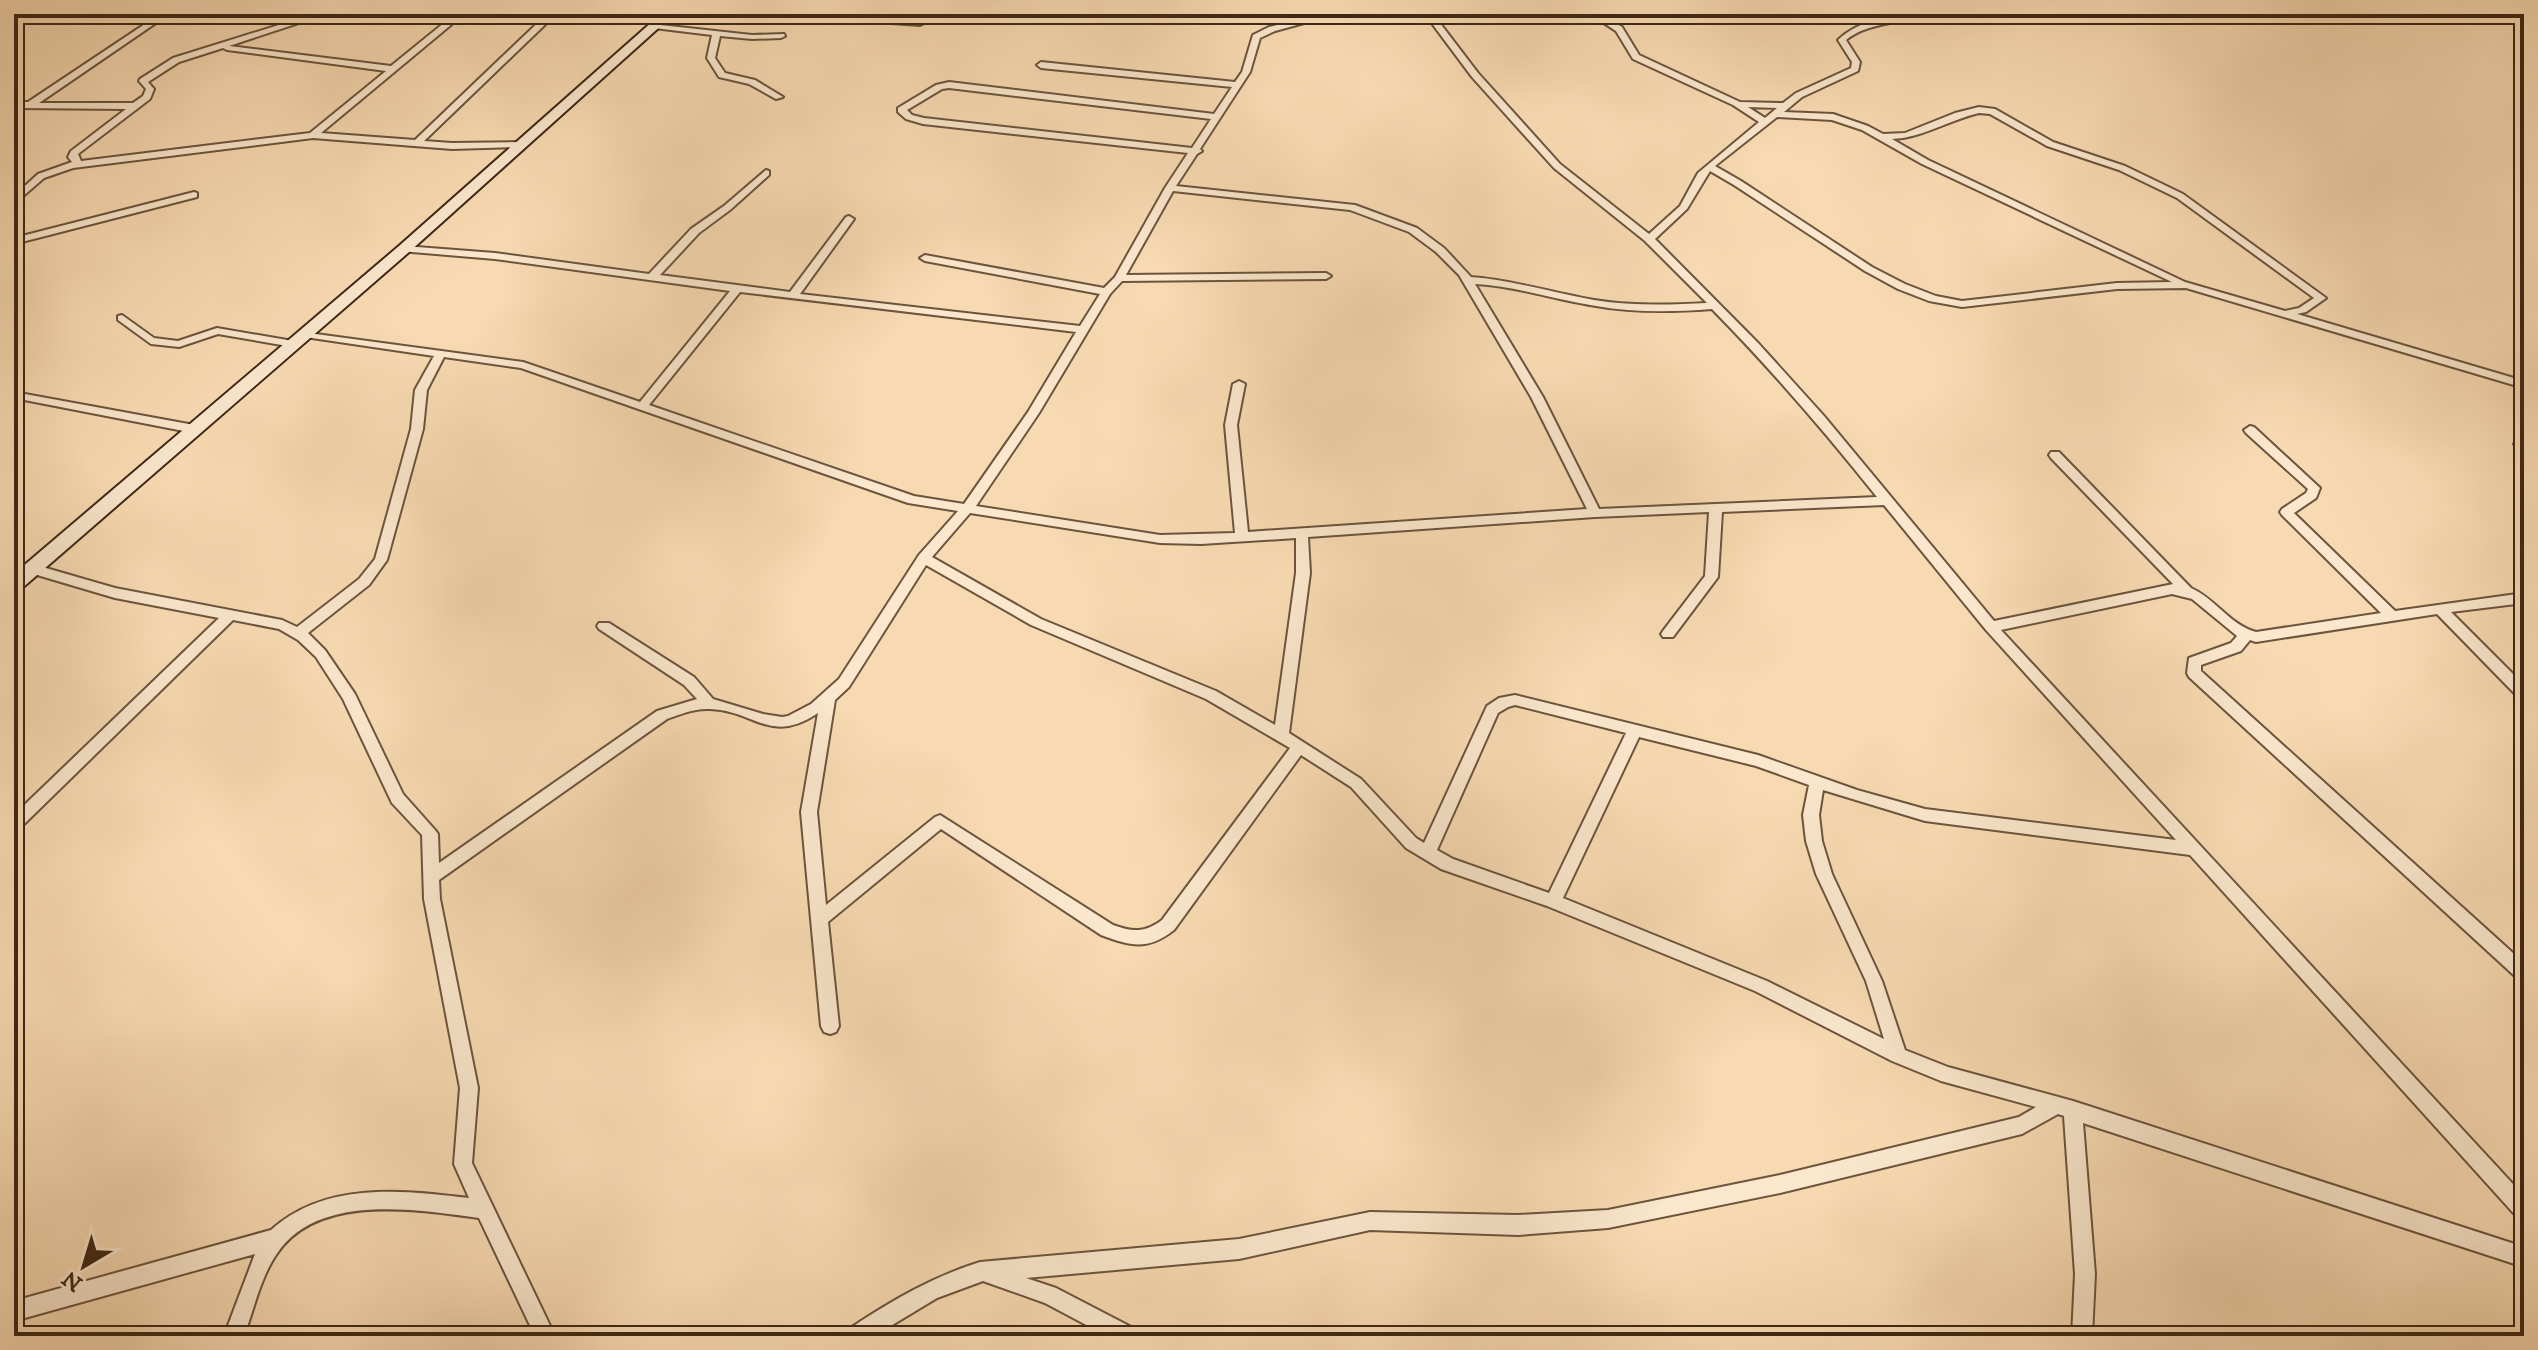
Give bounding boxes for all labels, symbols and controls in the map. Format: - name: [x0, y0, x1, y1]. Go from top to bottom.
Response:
- north arrow: [44, 1226, 124, 1306]
- text: N: [57, 1264, 88, 1297]

